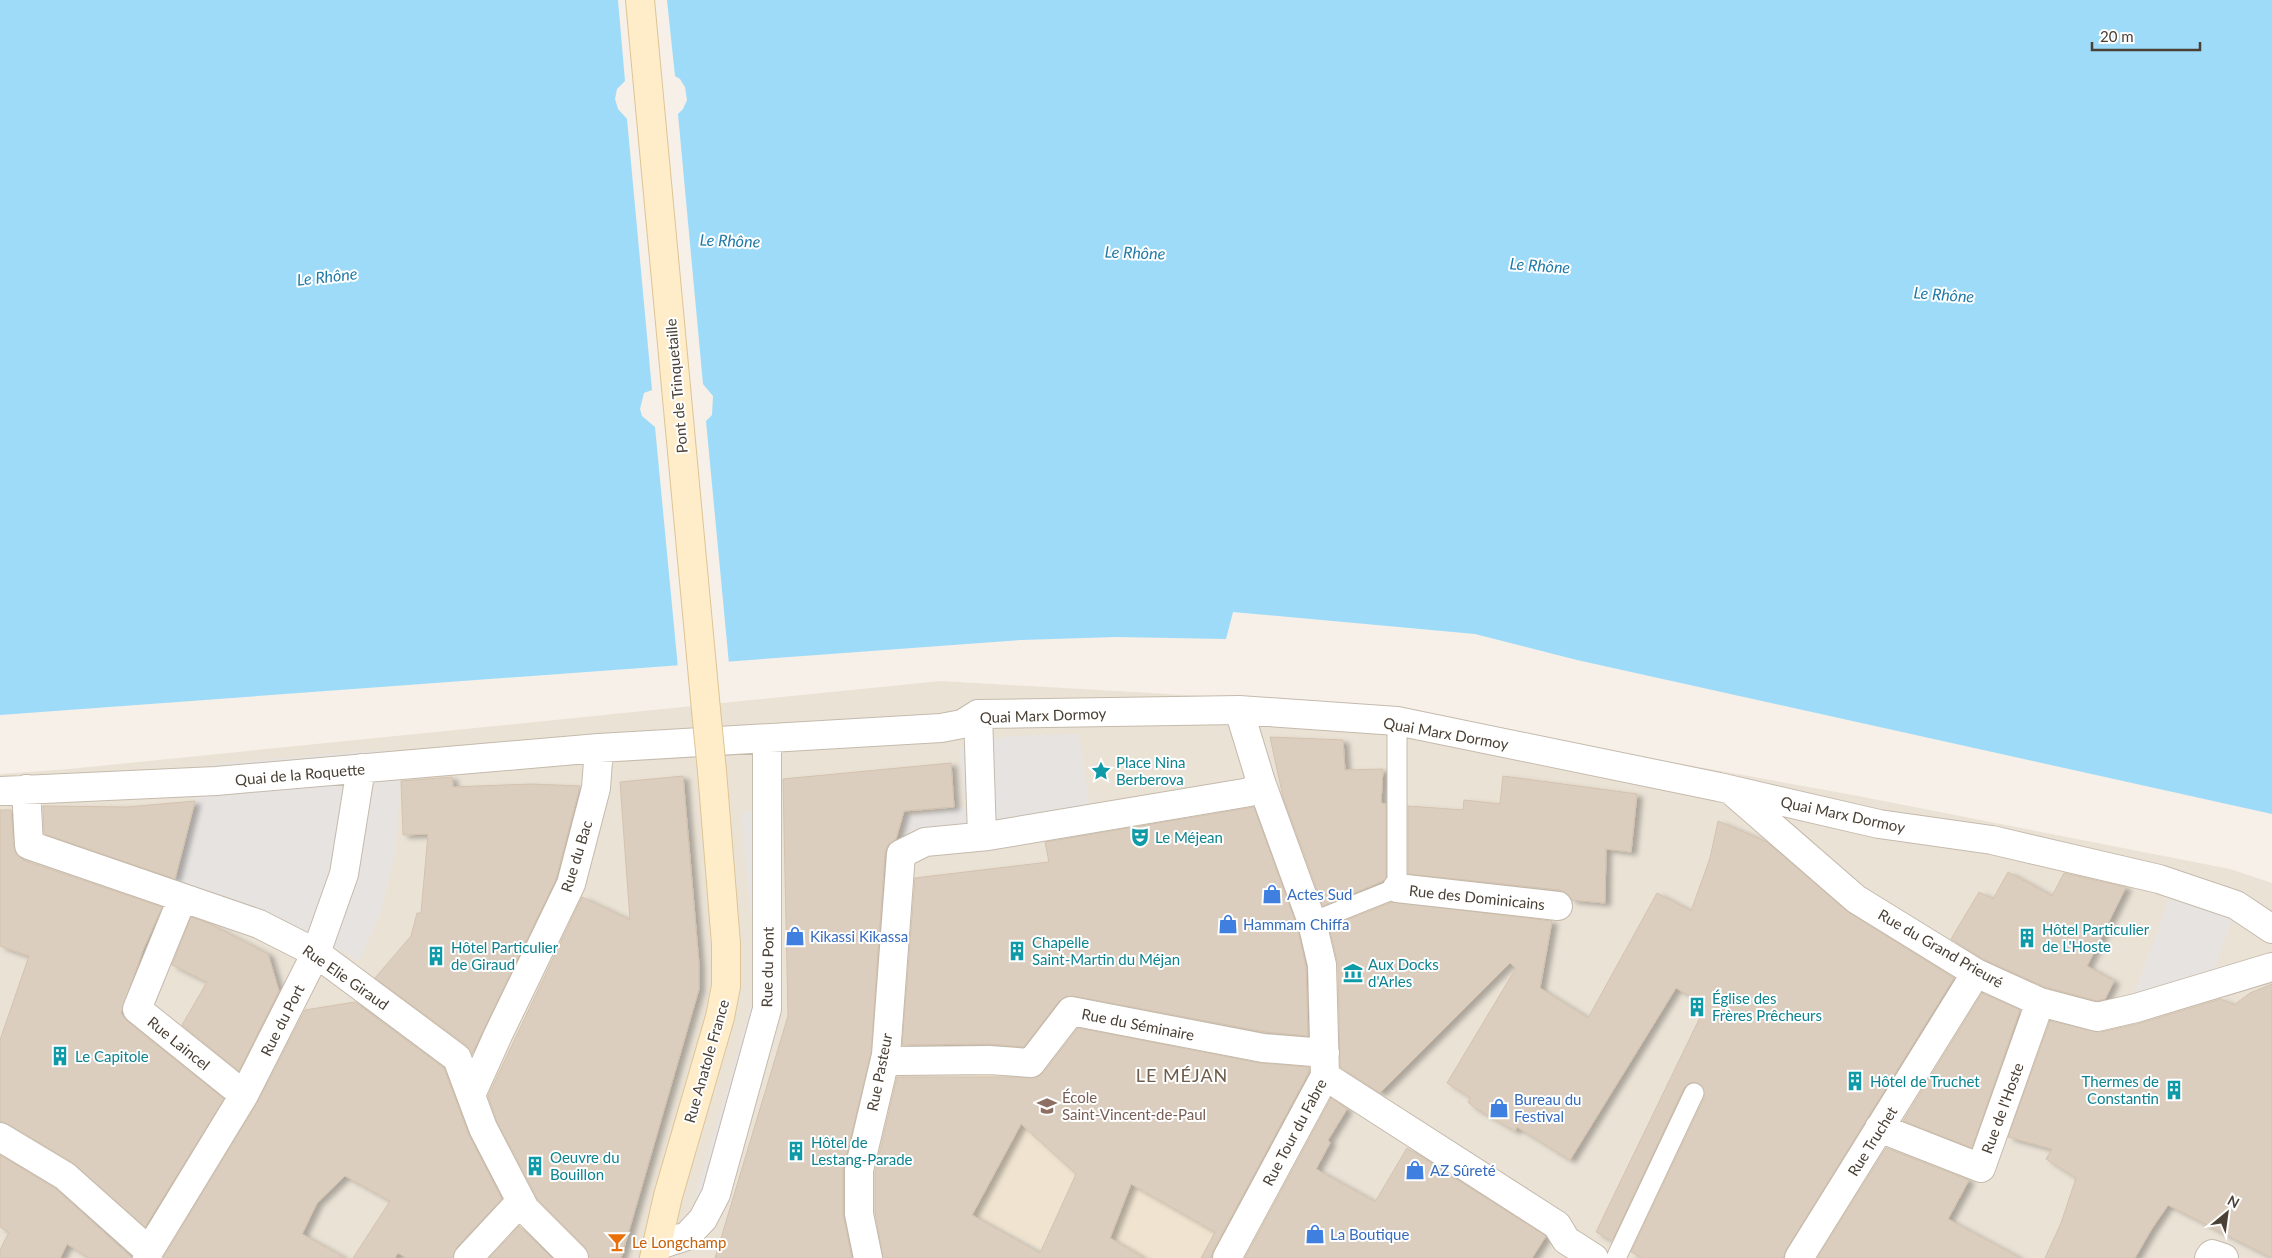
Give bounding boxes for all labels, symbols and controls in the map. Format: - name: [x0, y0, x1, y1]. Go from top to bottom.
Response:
- scale bar: [2092, 20, 2200, 52]
- text: 20 m: [2100, 27, 2134, 45]
- water label: Le Rhône: [699, 229, 761, 251]
- water label: Le Rhône: [1104, 241, 1166, 263]
- water label: Le Rhône: [1509, 253, 1571, 277]
- water label: Le Rhône: [296, 263, 358, 289]
- water label: Le Rhône: [1913, 282, 1975, 306]
- street label: Pont de Trinquetaille: [661, 318, 691, 454]
- street label: Quai Marx Dormoy: [979, 704, 1107, 726]
- street label: Quai Marx Dormoy: [1382, 713, 1510, 753]
- place label: Place Nina Berberova: [1116, 753, 1186, 788]
- street label: Quai de la Roquette: [234, 759, 366, 789]
- place icon: Place Nina Berberova: [1090, 760, 1112, 782]
- street label: Quai Marx Dormoy: [1779, 792, 1907, 836]
- street label: Rue du Bac: [557, 818, 595, 894]
- theatre icon: Le Méjean: [1129, 826, 1151, 848]
- place label: Le Méjean: [1155, 828, 1223, 846]
- street label: Rue des Dominicains: [1408, 881, 1546, 913]
- shop icon: Actes Sud: [1261, 883, 1283, 905]
- place label: Actes Sud: [1287, 885, 1352, 903]
- street label: Rue du Grand Prieuré: [1875, 905, 2007, 991]
- shop icon: Hammam Chiffa: [1217, 913, 1239, 935]
- place label: Hammam Chiffa: [1243, 915, 1349, 933]
- place label: Hôtel Particulier de L'Hoste: [2042, 920, 2150, 955]
- shop icon: Kikassi Kikassa: [784, 925, 806, 947]
- street label: Rue du Pont: [757, 926, 777, 1007]
- place label: Kikassi Kikassa: [810, 927, 908, 945]
- building icon: Hôtel Particulier de L'Hoste: [2016, 927, 2038, 949]
- place label: Chapelle Saint-Martin du Méjan: [1032, 933, 1180, 968]
- place label: Hôtel Particulier de Giraud: [451, 938, 559, 973]
- building icon: Chapelle Saint-Martin du Méjan: [1006, 940, 1028, 962]
- street label: Rue Elie Giraud: [300, 941, 392, 1013]
- building icon: Hôtel Particulier de Giraud: [425, 945, 447, 967]
- place label: Aux Docks d'Arles: [1368, 955, 1439, 990]
- museum icon: Aux Docks d'Arles: [1342, 962, 1364, 984]
- street label: Rue du Port: [256, 981, 308, 1059]
- place label: Église des Frères Prêcheurs: [1712, 989, 1822, 1024]
- building icon: Église des Frères Prêcheurs: [1686, 996, 1708, 1018]
- street label: Rue Anatole France: [680, 997, 732, 1125]
- street label: Rue du Séminaire: [1080, 1004, 1196, 1044]
- street label: Rue Laincel: [144, 1012, 214, 1074]
- street label: Rue Pasteur: [863, 1031, 895, 1112]
- building icon: Le Capitole: [49, 1045, 71, 1067]
- place label: Le Capitole: [75, 1047, 149, 1065]
- street label: Rue de l'Hoste: [1977, 1060, 2027, 1156]
- district label: LE MÉJAN: [1136, 1064, 1228, 1086]
- building icon: Hôtel de Truchet: [1844, 1070, 1866, 1092]
- place label: Hôtel de Truchet: [1870, 1072, 1980, 1090]
- place label: Thermes de Constantin: [2082, 1072, 2159, 1107]
- street label: Rue Tour du Fabre: [1258, 1075, 1330, 1189]
- building icon: Thermes de Constantin: [2163, 1079, 2185, 1101]
- place label: École Saint-Vincent-de-Paul: [1062, 1088, 1206, 1123]
- place label: Bureau du Festival: [1514, 1090, 1581, 1125]
- school or university icon: École Saint-Vincent-de-Paul: [1036, 1095, 1058, 1117]
- shop icon: Bureau du Festival: [1488, 1097, 1510, 1119]
- street label: Rue Truchet: [1844, 1102, 1901, 1179]
- place label: Hôtel de Lestang-Parade: [811, 1133, 913, 1168]
- building icon: Hôtel de Lestang-Parade: [785, 1140, 807, 1162]
- place label: Oeuvre du Bouillon: [550, 1148, 620, 1183]
- building icon: Oeuvre du Bouillon: [524, 1155, 546, 1177]
- shop icon: AZ Sûreté: [1404, 1159, 1426, 1181]
- place label: AZ Sûreté: [1430, 1161, 1496, 1179]
- north arrow: [2202, 1188, 2252, 1238]
- text: N: [2225, 1191, 2242, 1211]
- shop icon: La Boutique: [1304, 1223, 1326, 1245]
- place label: La Boutique: [1330, 1225, 1409, 1243]
- bar icon: Le Longchamp: [606, 1231, 628, 1253]
- place label: Le Longchamp: [632, 1233, 726, 1251]

